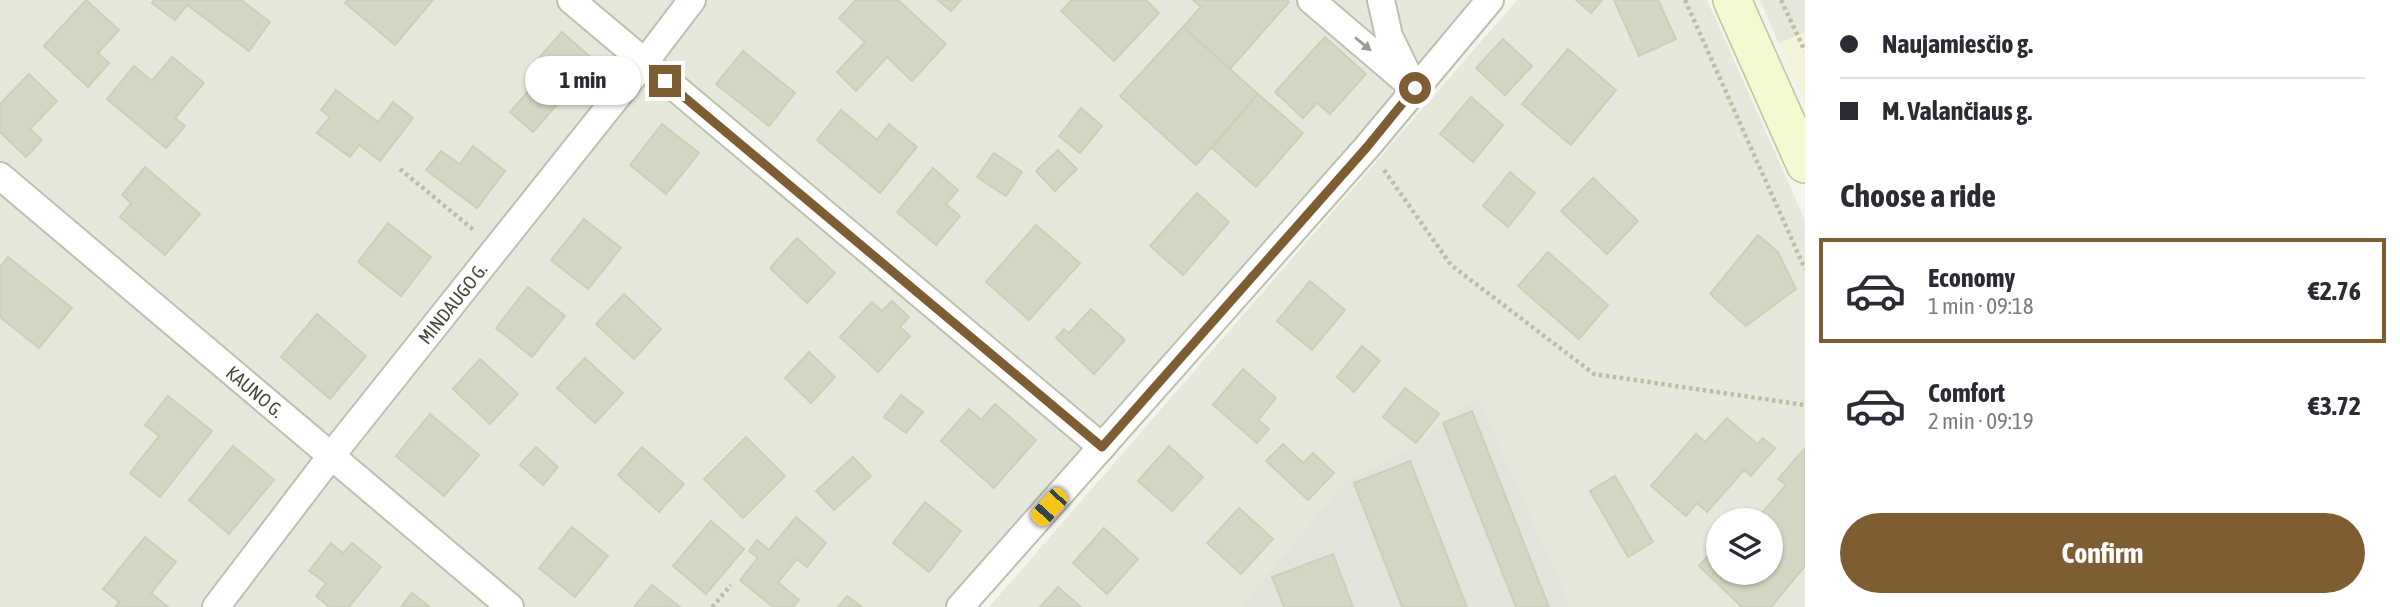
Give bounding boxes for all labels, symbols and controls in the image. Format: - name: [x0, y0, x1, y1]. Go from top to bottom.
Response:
- text: Naujamiesčio g.: [1882, 29, 2033, 59]
- one-way arrow: [1354, 36, 1371, 51]
- callout: 1 min: [525, 56, 640, 106]
- route end: [649, 65, 681, 97]
- text: 1 min: [560, 67, 606, 93]
- route start: [1399, 72, 1431, 104]
- text: M. Valančiaus g.: [1882, 96, 2032, 126]
- text: Choose a ride: [1840, 177, 1996, 214]
- street label: MINDAUGO G.: [414, 258, 492, 348]
- icon: car: [1844, 259, 1907, 322]
- text: Economy: [1928, 263, 2015, 293]
- text: €2.76: [2308, 276, 2361, 306]
- text: 1 min · 09:18: [1928, 293, 2034, 319]
- street label: KAUNO G.: [222, 361, 288, 422]
- icon: car: [1844, 374, 1907, 437]
- text: Comfort: [1928, 378, 2005, 408]
- text: €3.72: [2308, 391, 2361, 421]
- text: 2 min · 09:19: [1928, 408, 2034, 434]
- car: [1028, 484, 1071, 530]
- map controls: [1706, 508, 1783, 585]
- button: layers: [1706, 508, 1783, 585]
- button: Confirm: [1840, 513, 2365, 593]

